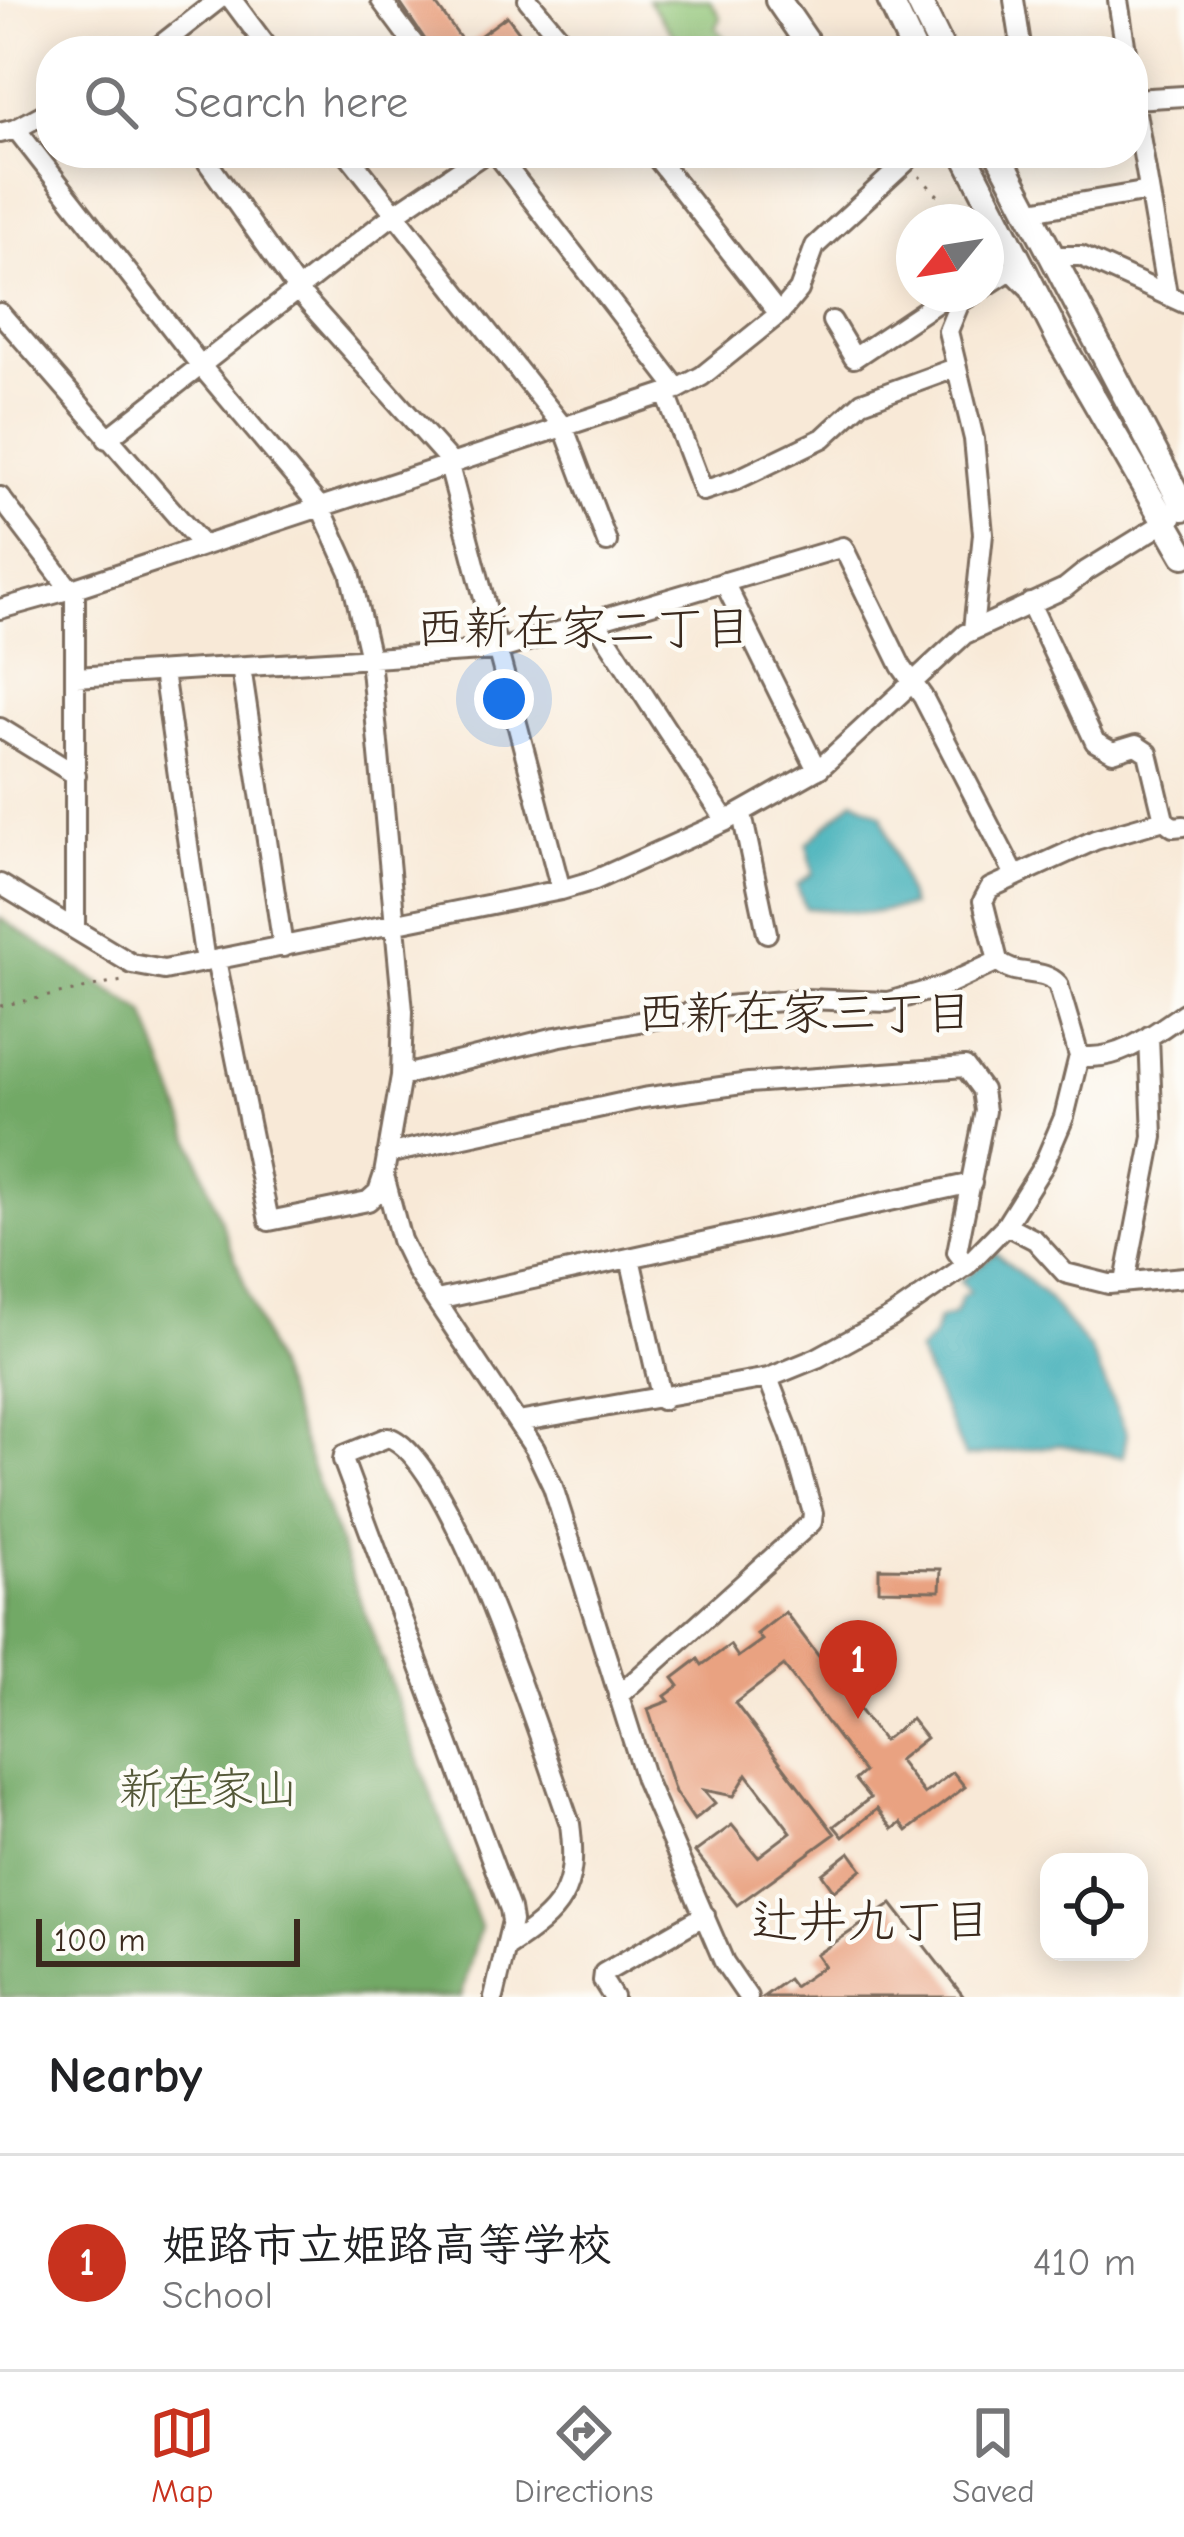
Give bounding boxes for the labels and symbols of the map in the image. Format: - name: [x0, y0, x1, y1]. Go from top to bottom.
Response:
- north arrow: [896, 204, 1004, 312]
- district label: 西新在家二丁目: [416, 601, 752, 656]
- your location: [474, 669, 534, 729]
- district label: 西新在家三丁目: [637, 986, 973, 1041]
- pin: 1: [819, 1620, 897, 1719]
- park label: 新在家山: [119, 1763, 299, 1815]
- district label: 辻井九丁目: [751, 1894, 991, 1949]
- scale bar: [36, 1913, 300, 1966]

